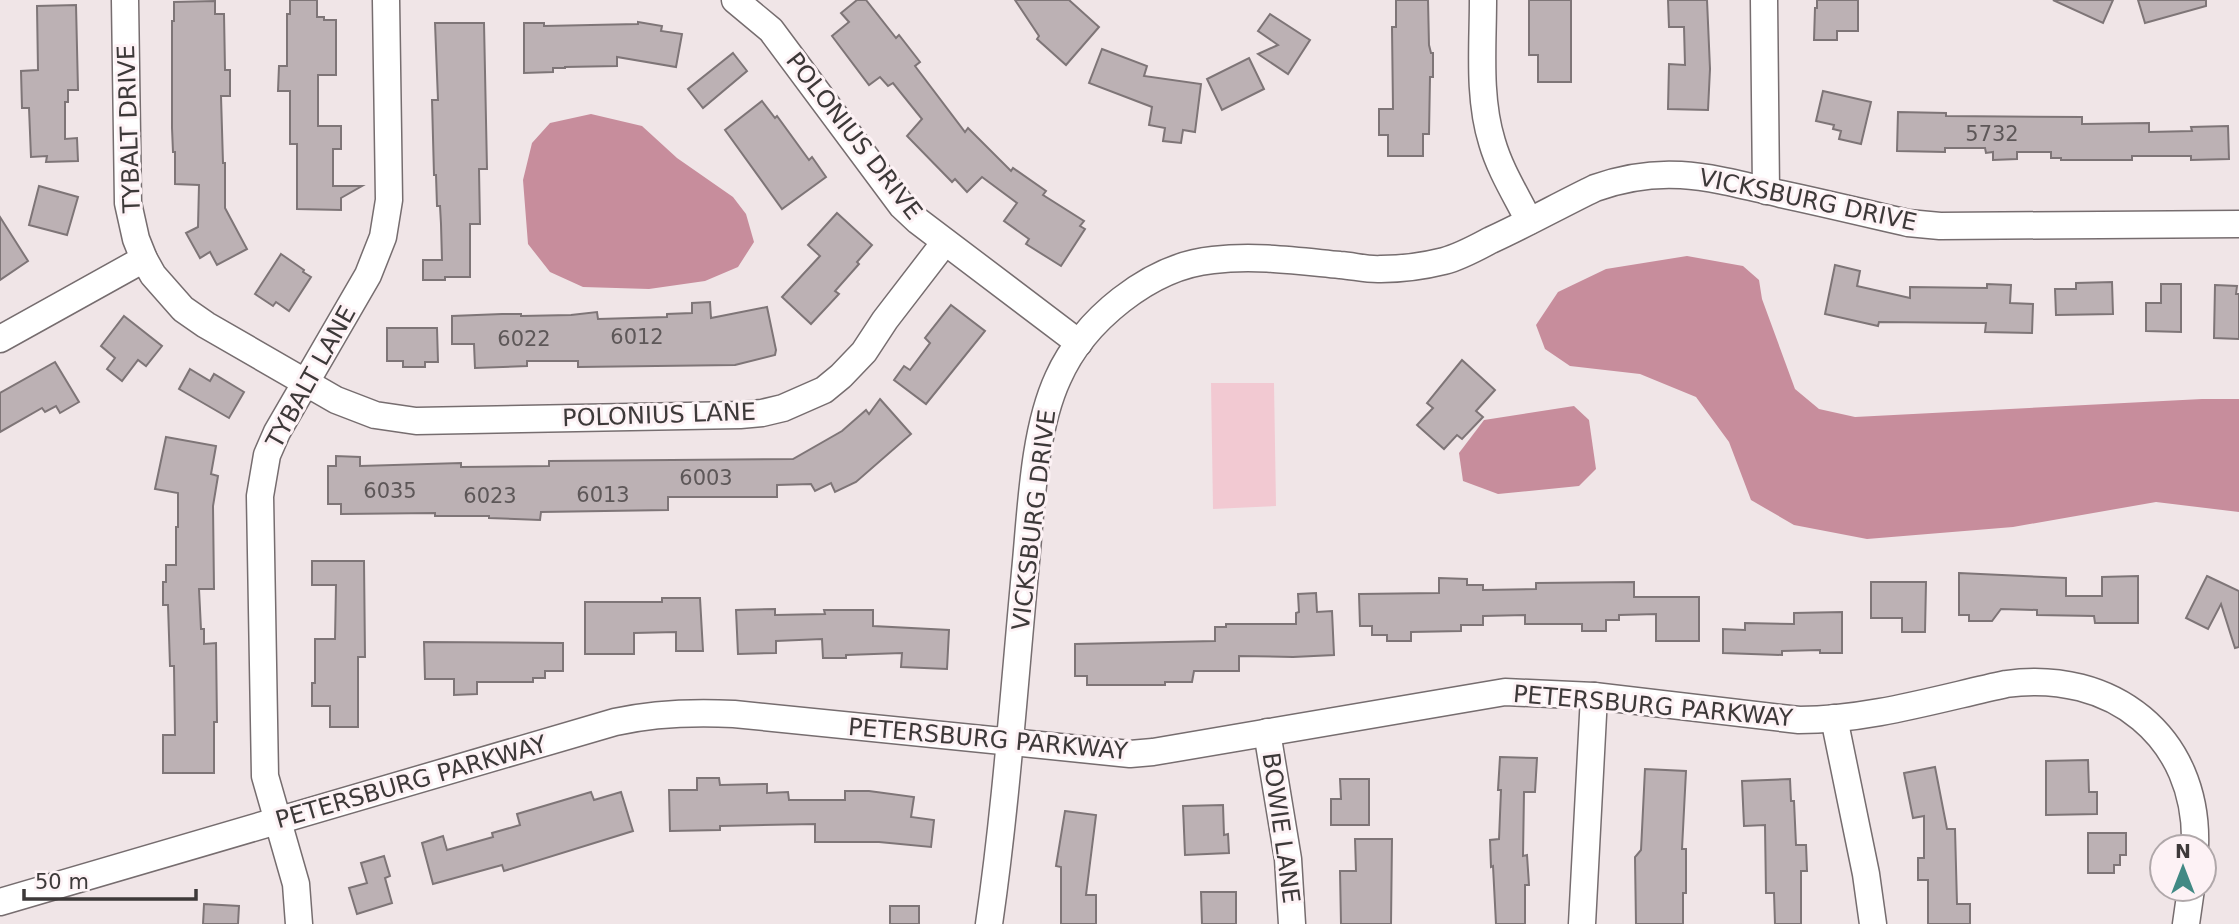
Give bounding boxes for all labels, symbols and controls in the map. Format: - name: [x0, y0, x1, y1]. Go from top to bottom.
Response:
- street label: TYBALT DRIVE: [112, 44, 146, 215]
- street label: POLONIUS DRIVE: [780, 47, 928, 225]
- house number: 5732: [1965, 122, 2019, 146]
- street label: VICKSBURG DRIVE: [1697, 163, 1919, 237]
- street label: TYBALT LANE: [260, 301, 362, 454]
- house number: 6012: [610, 325, 664, 349]
- house number: 6022: [497, 327, 551, 351]
- street label: POLONIUS LANE: [562, 398, 756, 432]
- street label: VICKSBURG DRIVE: [1007, 408, 1061, 632]
- house number: 6003: [679, 466, 733, 490]
- house number: 6035: [363, 479, 417, 503]
- house number: 6013: [576, 483, 630, 507]
- house number: 6023: [463, 484, 517, 508]
- street label: PETERSBURG PARKWAY: [1512, 680, 1794, 732]
- street label: PETERSBURG PARKWAY: [847, 713, 1129, 765]
- street label: PETERSBURG PARKWAY: [272, 730, 550, 834]
- street label: BOWIE LANE: [1257, 751, 1305, 905]
- north arrow: [2148, 833, 2218, 903]
- text: N: [2175, 840, 2191, 862]
- scale bar: [24, 858, 196, 902]
- text: 50 m: [35, 870, 89, 894]

